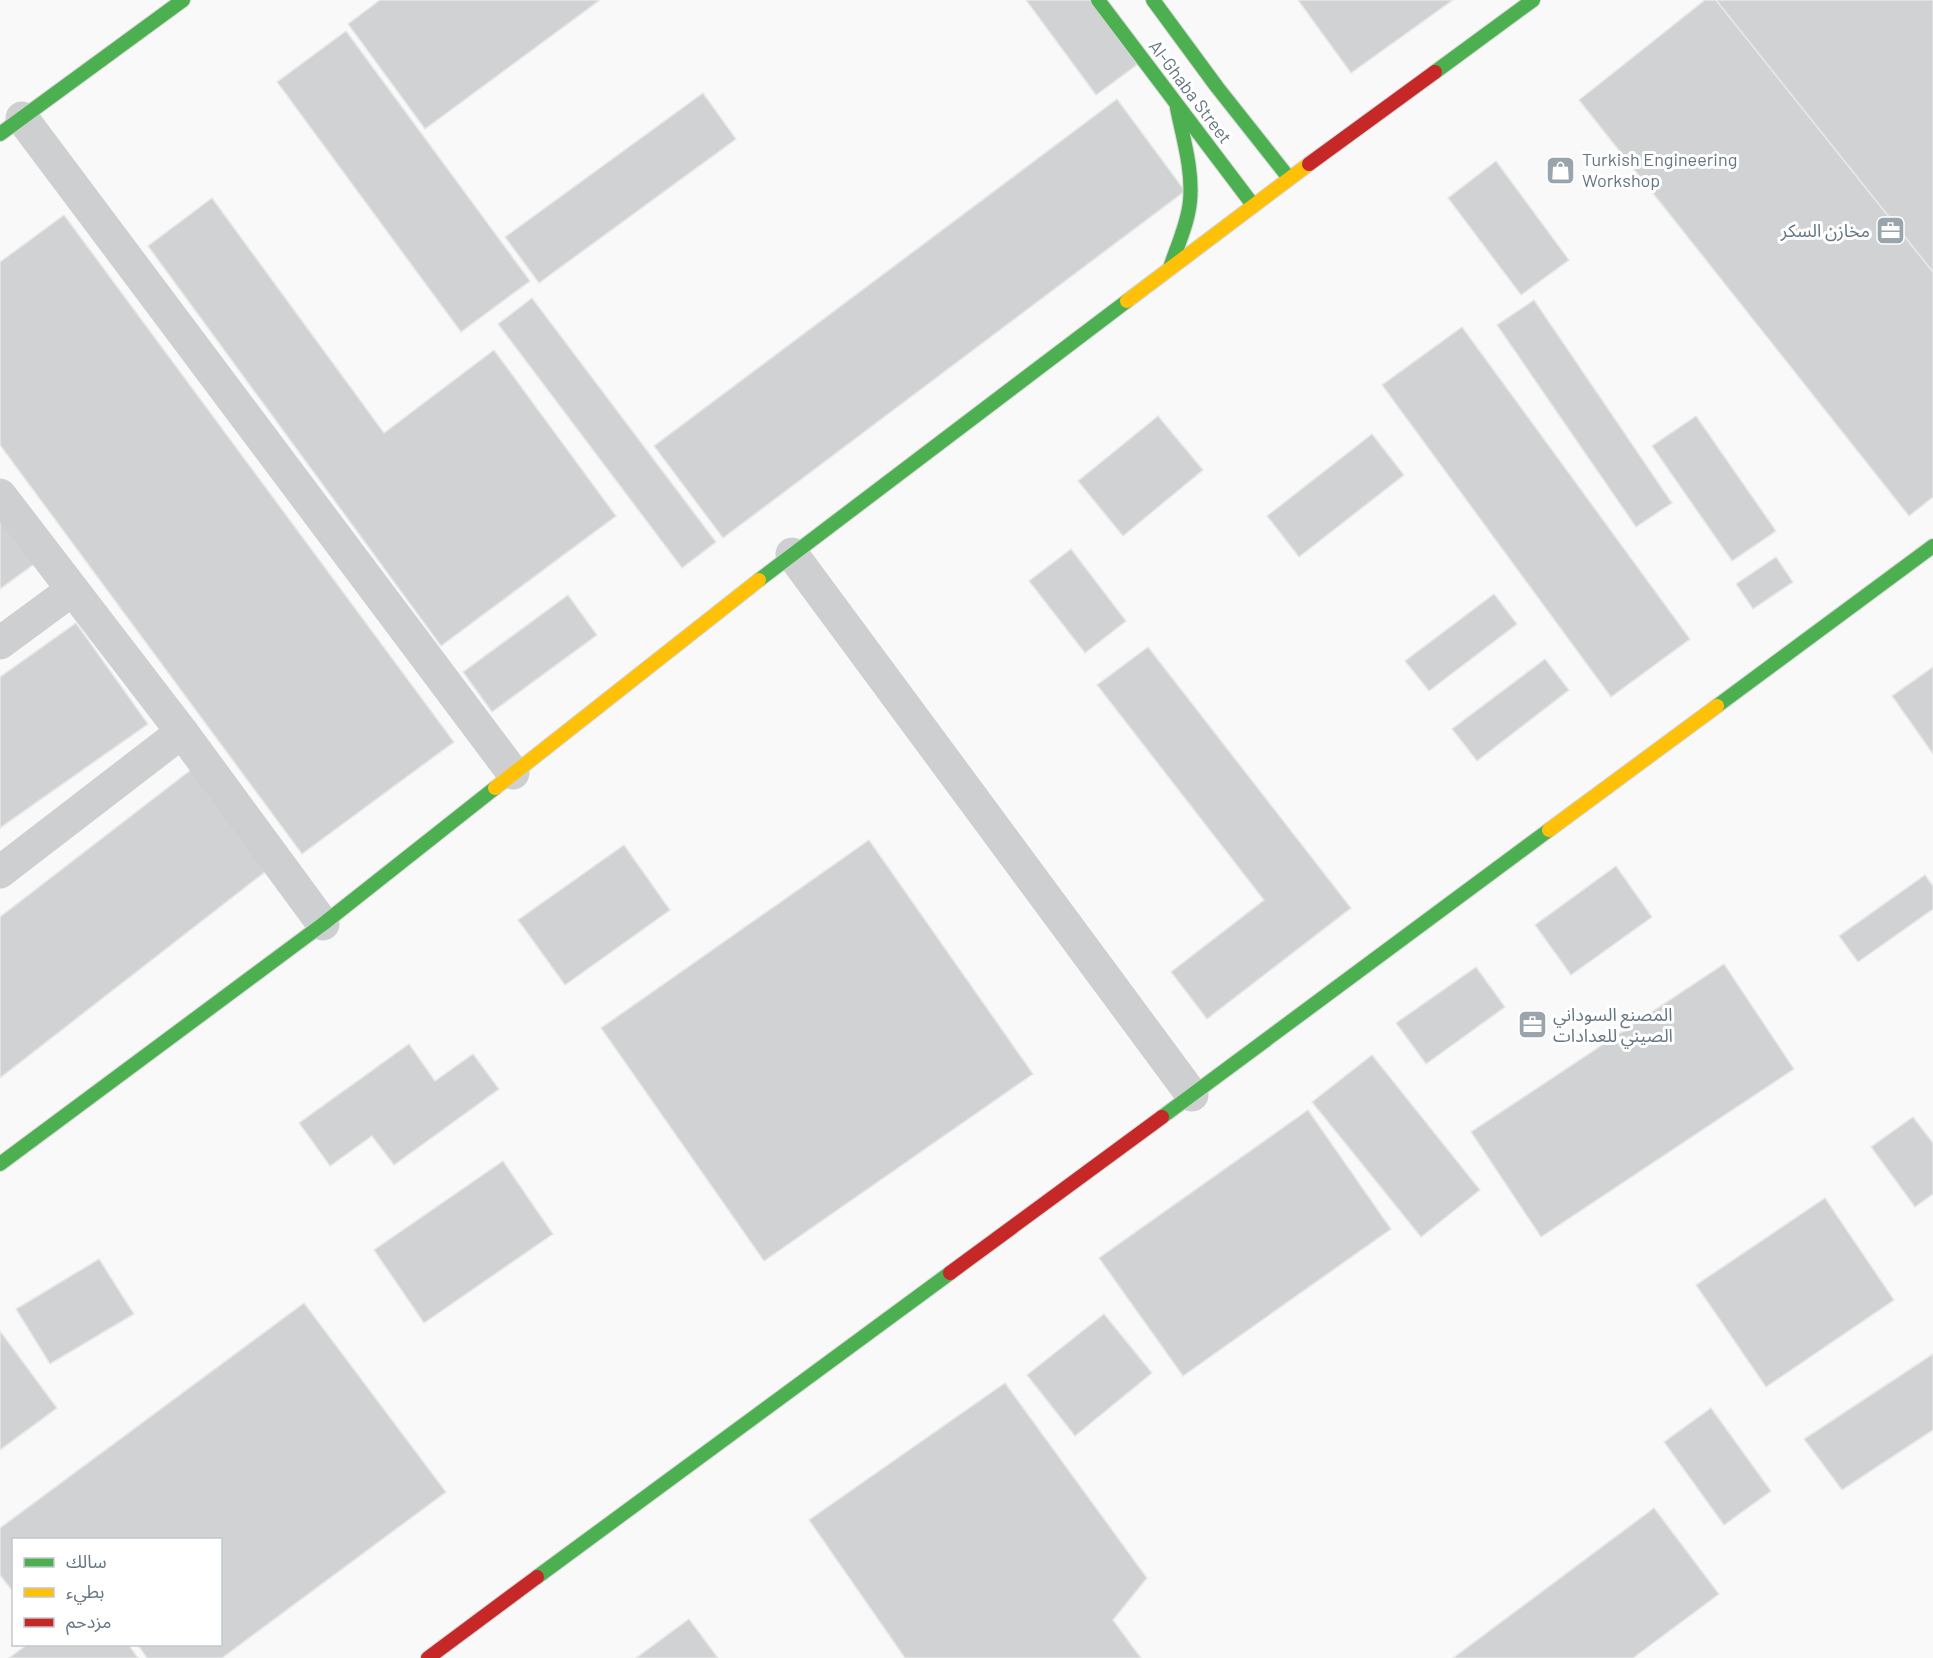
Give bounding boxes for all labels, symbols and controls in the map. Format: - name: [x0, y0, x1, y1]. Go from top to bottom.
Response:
- street label: Al-Ghaba Street: [1145, 35, 1237, 147]
- place label: Turkish Engineering Workshop: [1582, 148, 1737, 191]
- shop icon: Turkish Engineering Workshop: [1545, 154, 1577, 186]
- office icon: مخازن السكر: [1875, 215, 1907, 247]
- place label: مخازن السكر: [1780, 219, 1870, 242]
- place label: المصنع السوداني الصيني للعدادات: [1553, 1003, 1673, 1049]
- office icon: المصنع السوداني الصيني للعدادات: [1516, 1009, 1548, 1041]
- legend: [12, 1538, 222, 1646]
- text: سالك: [66, 1550, 107, 1572]
- text: بطيء: [66, 1580, 104, 1605]
- text: مزدحم: [66, 1610, 111, 1635]

